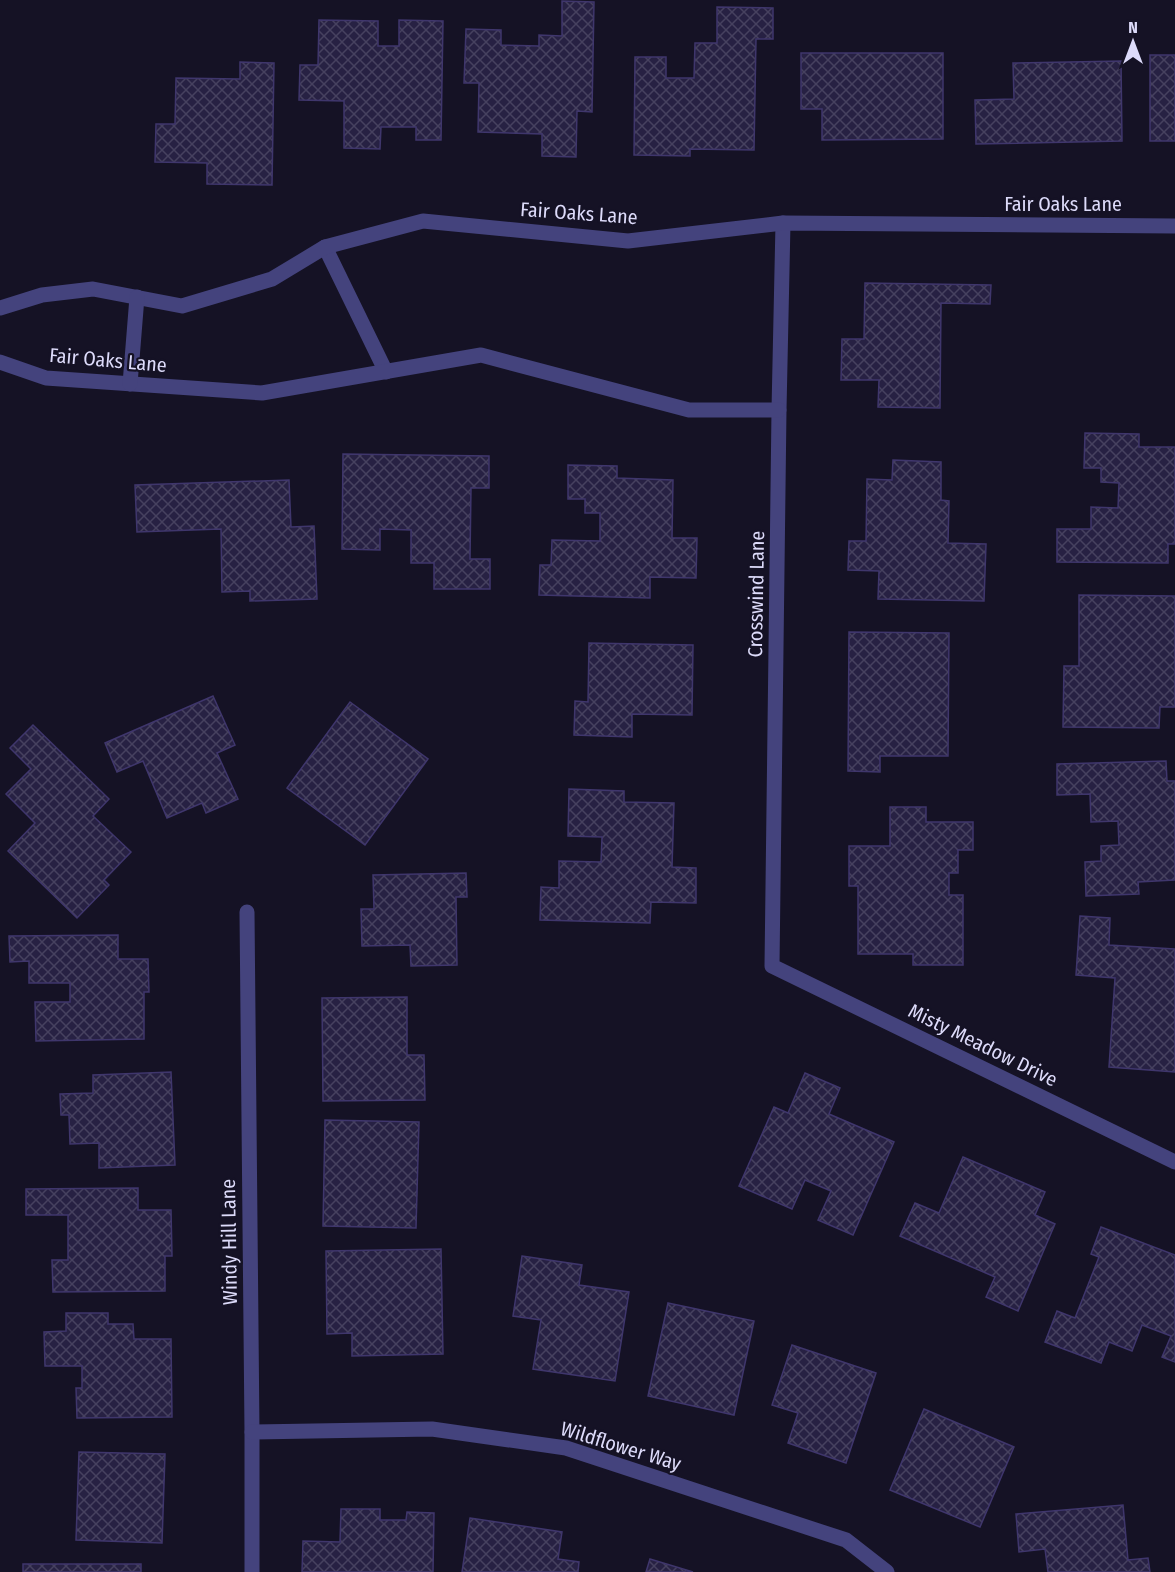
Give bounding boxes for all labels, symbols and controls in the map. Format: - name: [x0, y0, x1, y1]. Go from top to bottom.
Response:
- north arrow: [1103, 12, 1163, 72]
- text: N: [1128, 18, 1138, 37]
- street label: Fair Oaks Lane: [1004, 192, 1122, 216]
- street label: Fair Oaks Lane: [519, 197, 639, 229]
- street label: Fair Oaks Lane: [48, 343, 168, 377]
- street label: Crosswind Lane: [743, 531, 769, 657]
- street label: Misty Meadow Drive: [904, 998, 1062, 1092]
- street label: Windy Hill Lane: [216, 1179, 242, 1305]
- street label: Wildflower Way: [558, 1416, 684, 1476]

